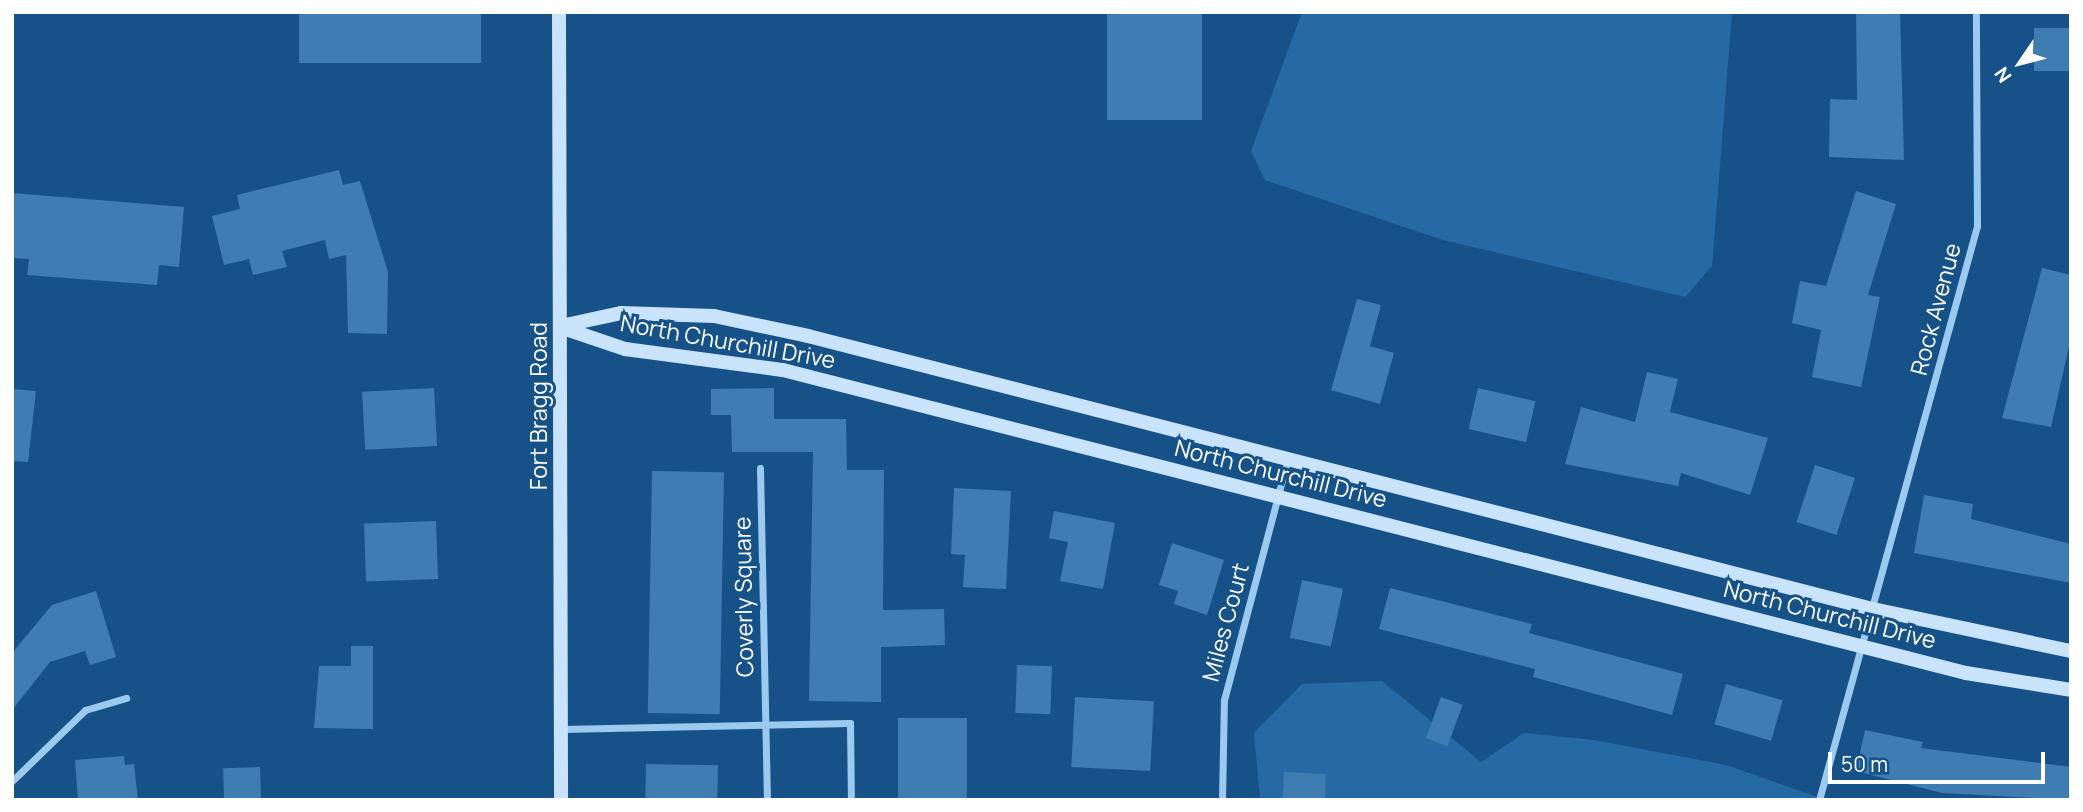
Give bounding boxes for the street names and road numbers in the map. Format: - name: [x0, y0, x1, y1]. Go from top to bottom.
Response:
- street label: Rock Avenue: [1904, 240, 1966, 378]
- street label: North Churchill Drive: [618, 308, 838, 374]
- street label: Fort Bragg Road: [524, 322, 552, 490]
- street label: North Churchill Drive: [1172, 433, 1390, 513]
- street label: Coverly Square: [728, 517, 758, 677]
- street label: Miles Court: [1196, 560, 1254, 684]
- street label: North Churchill Drive: [1721, 574, 1939, 654]

